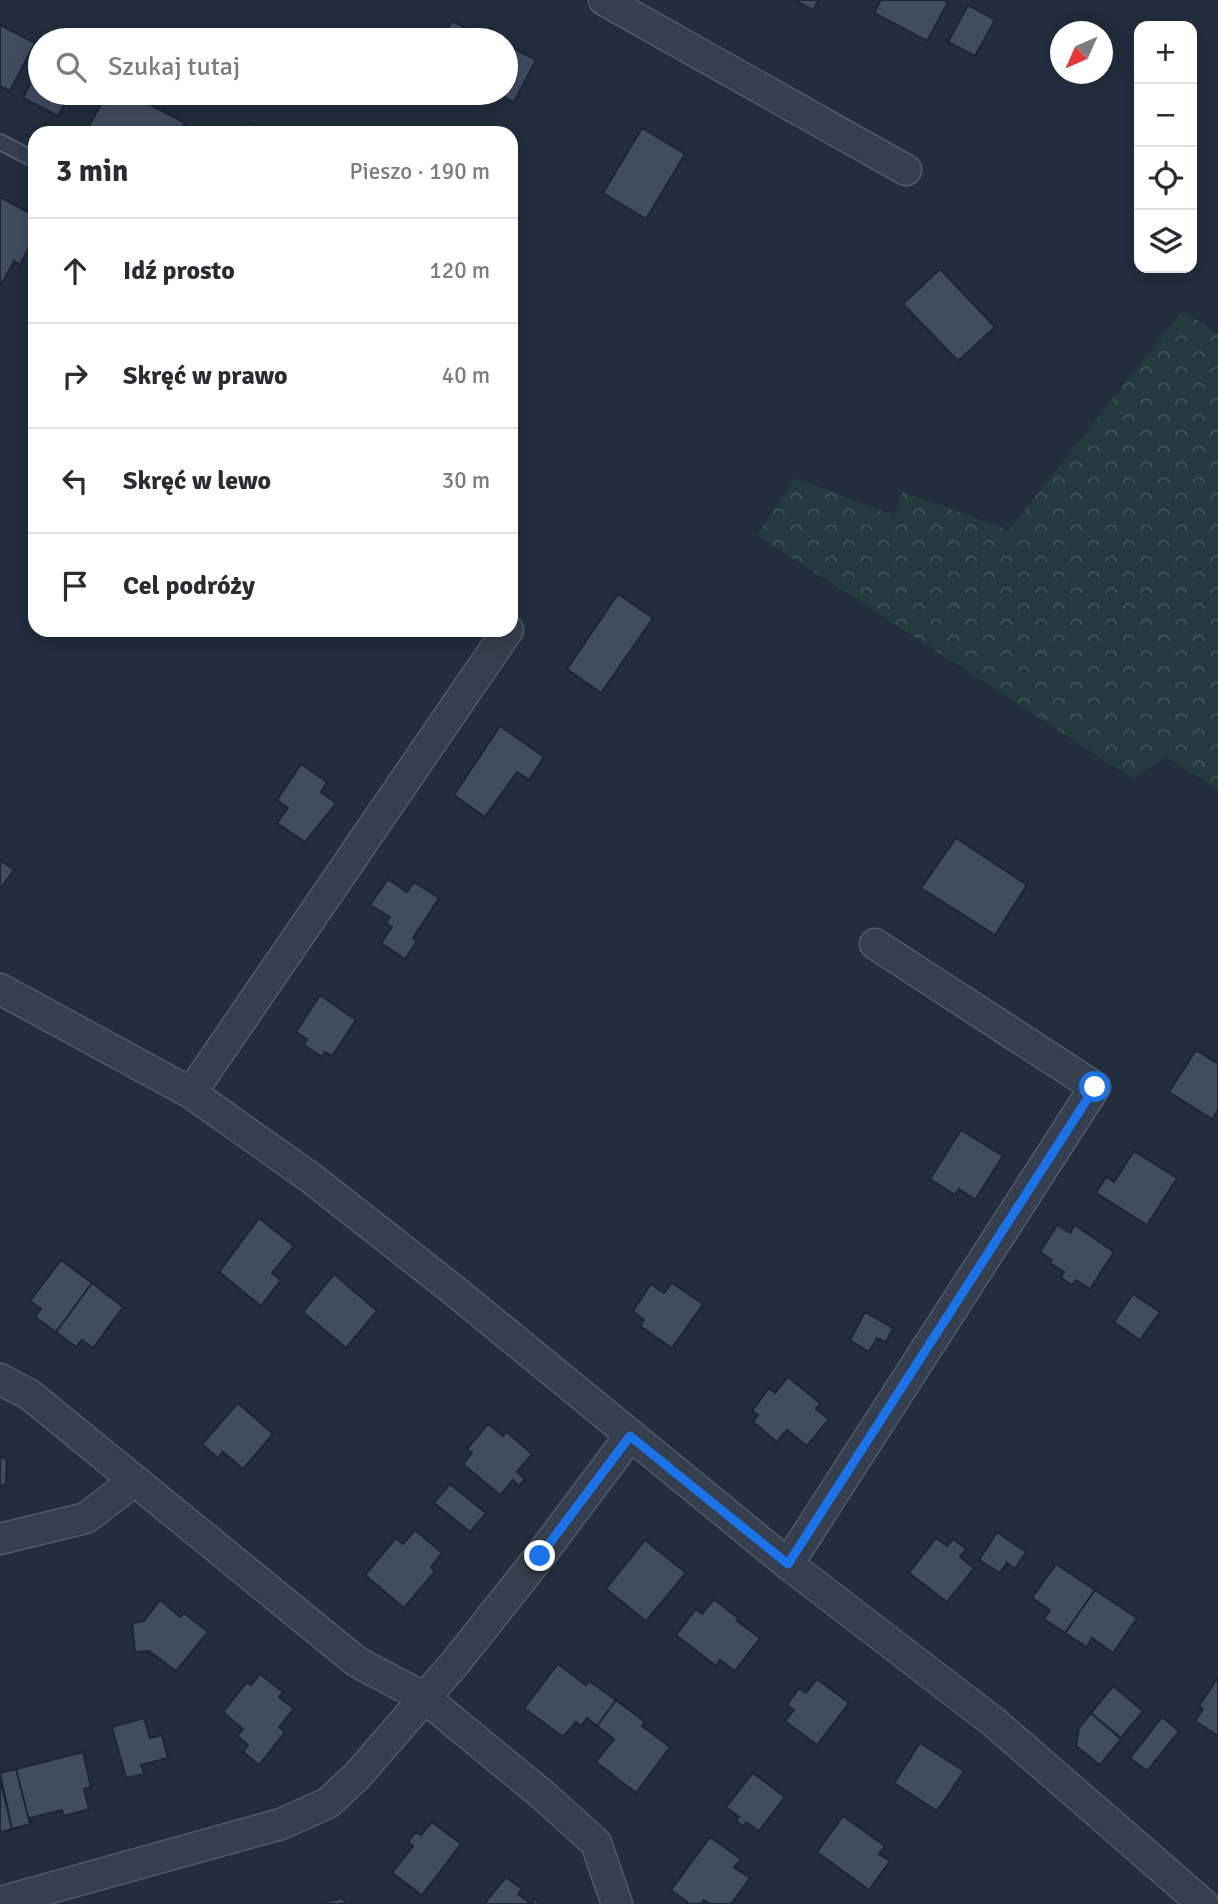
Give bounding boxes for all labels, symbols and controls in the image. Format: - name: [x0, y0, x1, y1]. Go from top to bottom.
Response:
- north arrow: [1050, 21, 1113, 84]
- map controls: [1134, 21, 1197, 273]
- button: +: [1134, 21, 1197, 84]
- search box: [28, 28, 518, 105]
- icon: search: [52, 48, 90, 86]
- text: Szukaj tutaj: [108, 51, 240, 83]
- button: −: [1134, 84, 1197, 147]
- button: locate: [1134, 147, 1197, 210]
- text: 3 min: [56, 153, 128, 190]
- text: Pieszo · 190 m: [349, 157, 490, 186]
- button: layers: [1134, 210, 1197, 273]
- icon: ahead: [56, 252, 94, 290]
- text: Idź prosto: [123, 255, 235, 287]
- text: 120 m: [429, 256, 490, 285]
- icon: right: [56, 357, 94, 395]
- text: Skręć w prawo: [123, 360, 288, 392]
- text: 40 m: [442, 361, 490, 390]
- icon: left: [56, 462, 94, 500]
- text: Skręć w lewo: [123, 465, 271, 497]
- text: 30 m: [442, 466, 490, 495]
- icon: arrive: [56, 567, 94, 605]
- text: Cel podróży: [123, 570, 255, 602]
- route start: [1079, 1071, 1110, 1102]
- route end: [524, 1540, 555, 1571]

